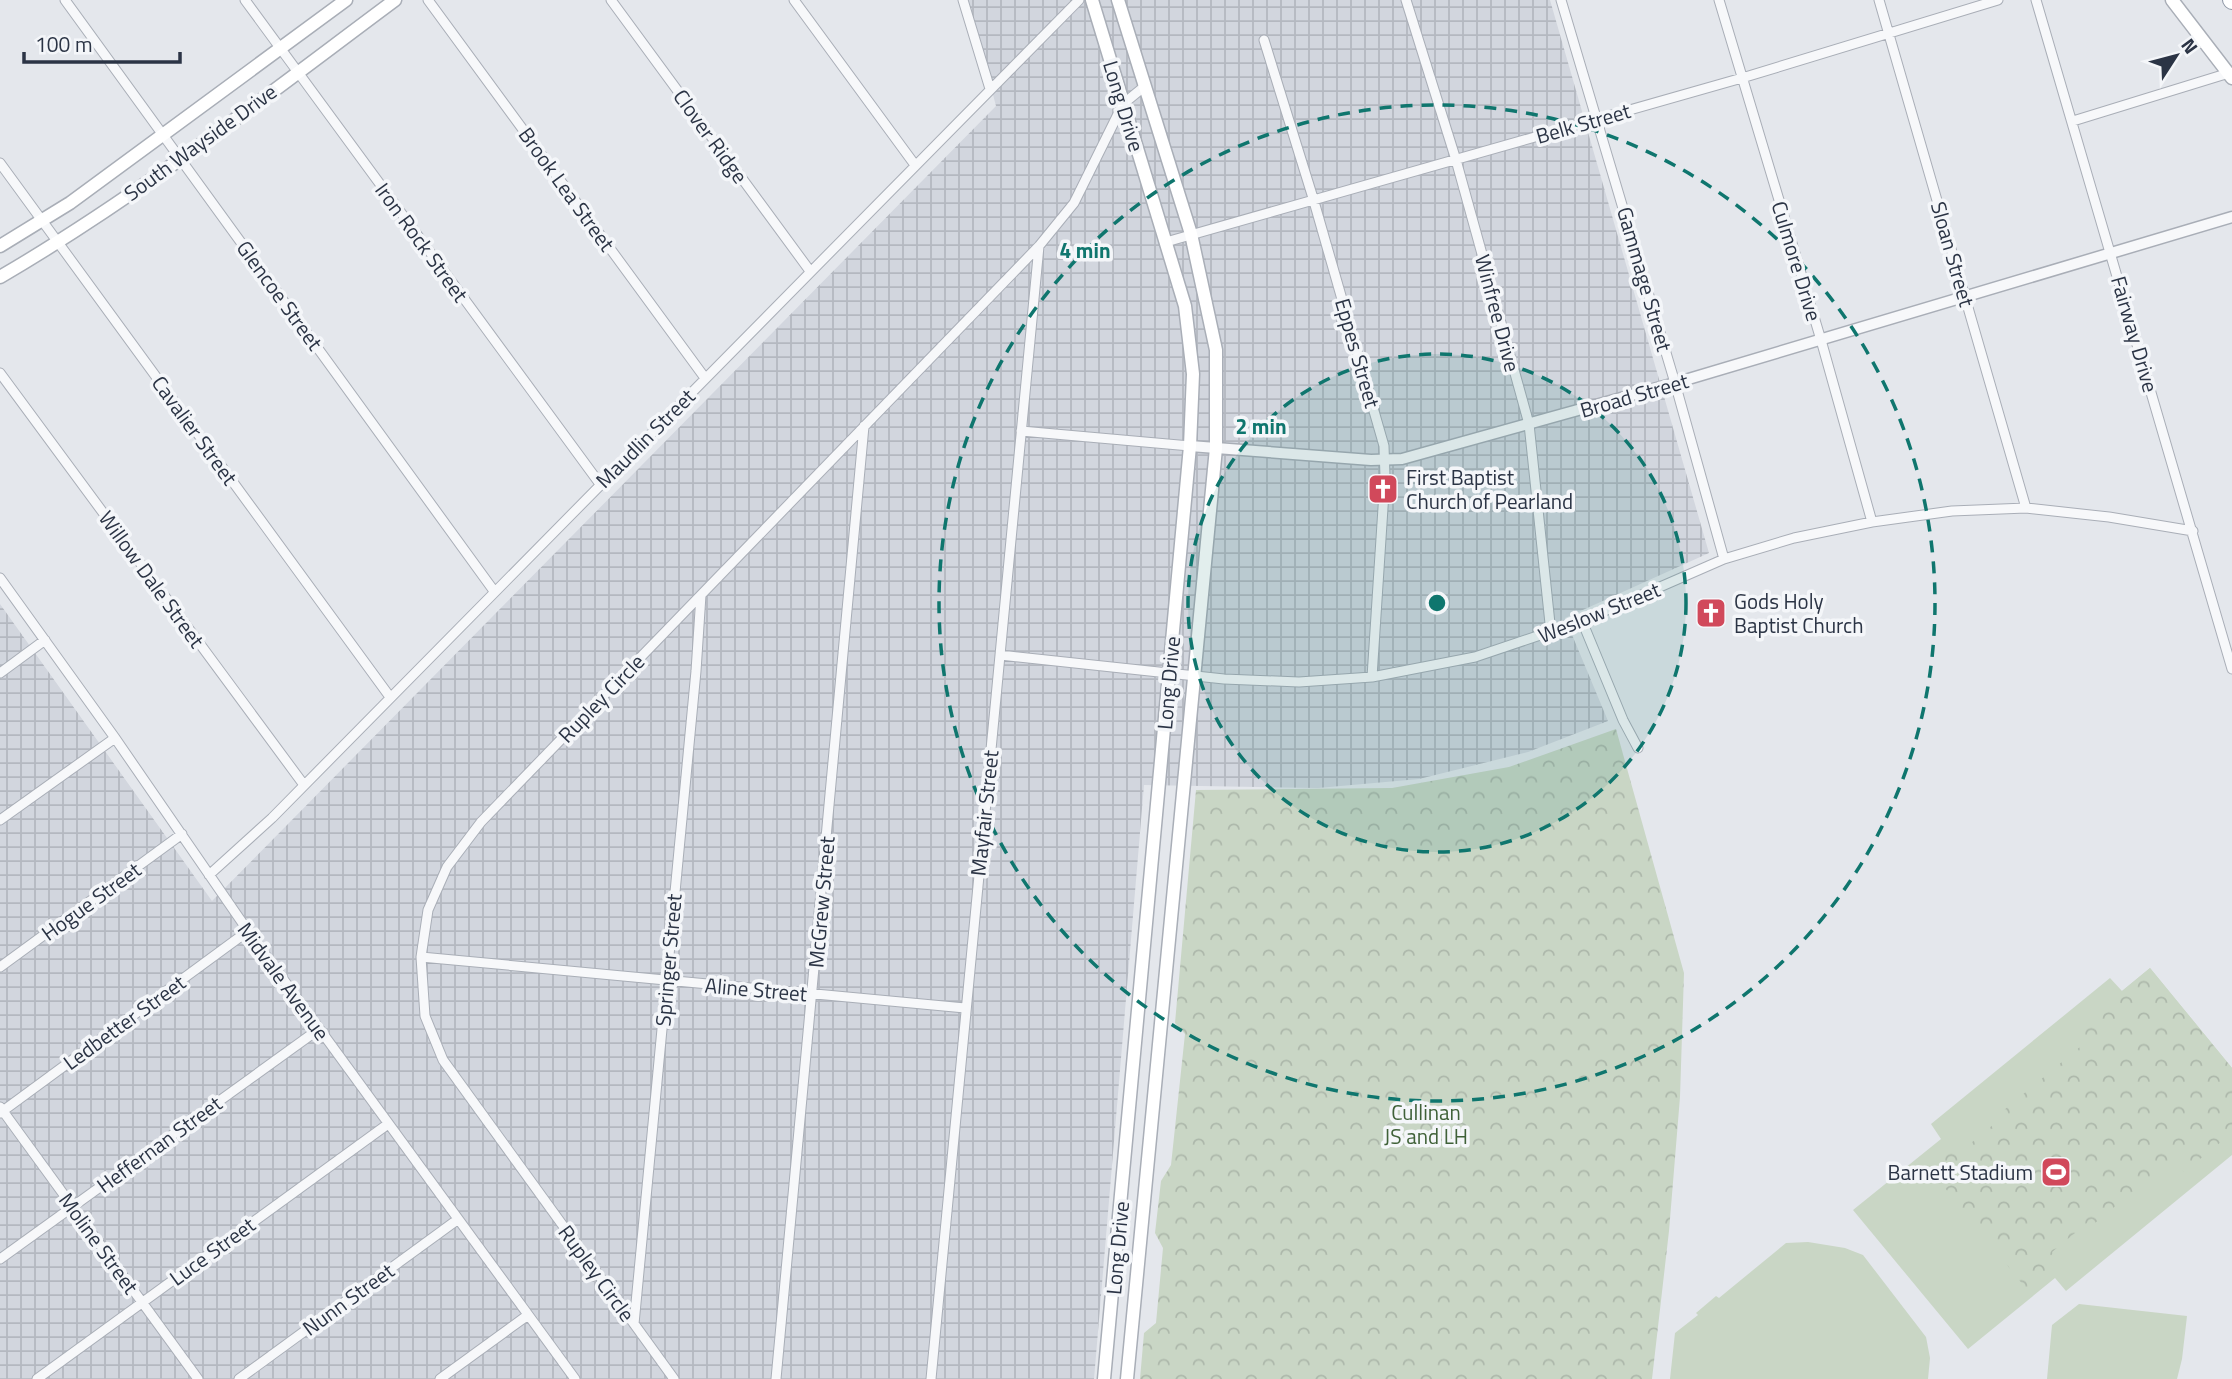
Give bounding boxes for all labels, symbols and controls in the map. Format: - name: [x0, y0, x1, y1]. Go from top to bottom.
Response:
- scale bar: [24, 21, 180, 65]
- north arrow: [2141, 21, 2211, 91]
- text: 100 m: [35, 28, 92, 60]
- text: N: [2175, 32, 2206, 60]
- street label: Long Drive: [1095, 57, 1153, 155]
- street label: South Wayside Drive: [117, 76, 283, 208]
- street label: Clover Ridge: [666, 82, 756, 190]
- street label: Belk Street: [1532, 94, 1635, 152]
- street label: Brook Lea Street: [511, 120, 623, 258]
- street label: Iron Rock Street: [368, 176, 477, 309]
- street label: Culmore Drive: [1764, 197, 1830, 325]
- street label: Sloan Street: [1923, 198, 1983, 311]
- street label: Gammage Street: [1609, 203, 1681, 356]
- street label: Glencoe Street: [229, 233, 331, 357]
- text: 4 min: [1059, 234, 1111, 266]
- street label: Winfree Drive: [1467, 251, 1529, 375]
- street label: Fairway Drive: [2103, 272, 2167, 396]
- street label: Eppes Street: [1327, 294, 1389, 412]
- street label: Broad Street: [1576, 364, 1693, 426]
- street label: Cavalier Street: [144, 369, 246, 492]
- street label: Maudlin Street: [588, 380, 703, 495]
- text: 2 min: [1235, 410, 1287, 442]
- place label: First Baptist Church of Pearland: [1406, 461, 1573, 517]
- church icon: First Baptist Church of Pearland: [1366, 472, 1400, 506]
- street label: Willow Dale Street: [91, 504, 213, 655]
- street label: Weslow Street: [1533, 573, 1665, 651]
- place label: Gods Holy Baptist Church: [1734, 585, 1864, 641]
- centre of rings: [1425, 591, 1449, 615]
- church icon: Gods Holy Baptist Church: [1694, 596, 1728, 630]
- street label: Long Drive: [1148, 635, 1188, 731]
- street label: Rupley Circle: [550, 646, 652, 750]
- street label: Mayfair Street: [961, 748, 1007, 877]
- street label: McGrew Street: [799, 834, 843, 969]
- street label: Hogue Street: [34, 853, 148, 948]
- street label: Springer Street: [646, 892, 690, 1028]
- street label: Midvale Avenue: [230, 915, 338, 1047]
- street label: Ledbetter Street: [56, 966, 192, 1077]
- street label: Aline Street: [703, 969, 809, 1009]
- street label: Heffernan Street: [90, 1087, 229, 1200]
- park label: Cullinan JS and LH: [1384, 1096, 1468, 1152]
- sports icon: Barnett Stadium: [2039, 1155, 2073, 1189]
- place label: Barnett Stadium: [1888, 1156, 2033, 1188]
- street label: Moline Street: [51, 1186, 147, 1301]
- street label: Long Drive: [1097, 1200, 1137, 1296]
- street label: Luce Street: [162, 1208, 262, 1293]
- street label: Rupley Circle: [551, 1218, 643, 1328]
- street label: Nunn Street: [295, 1254, 401, 1343]

